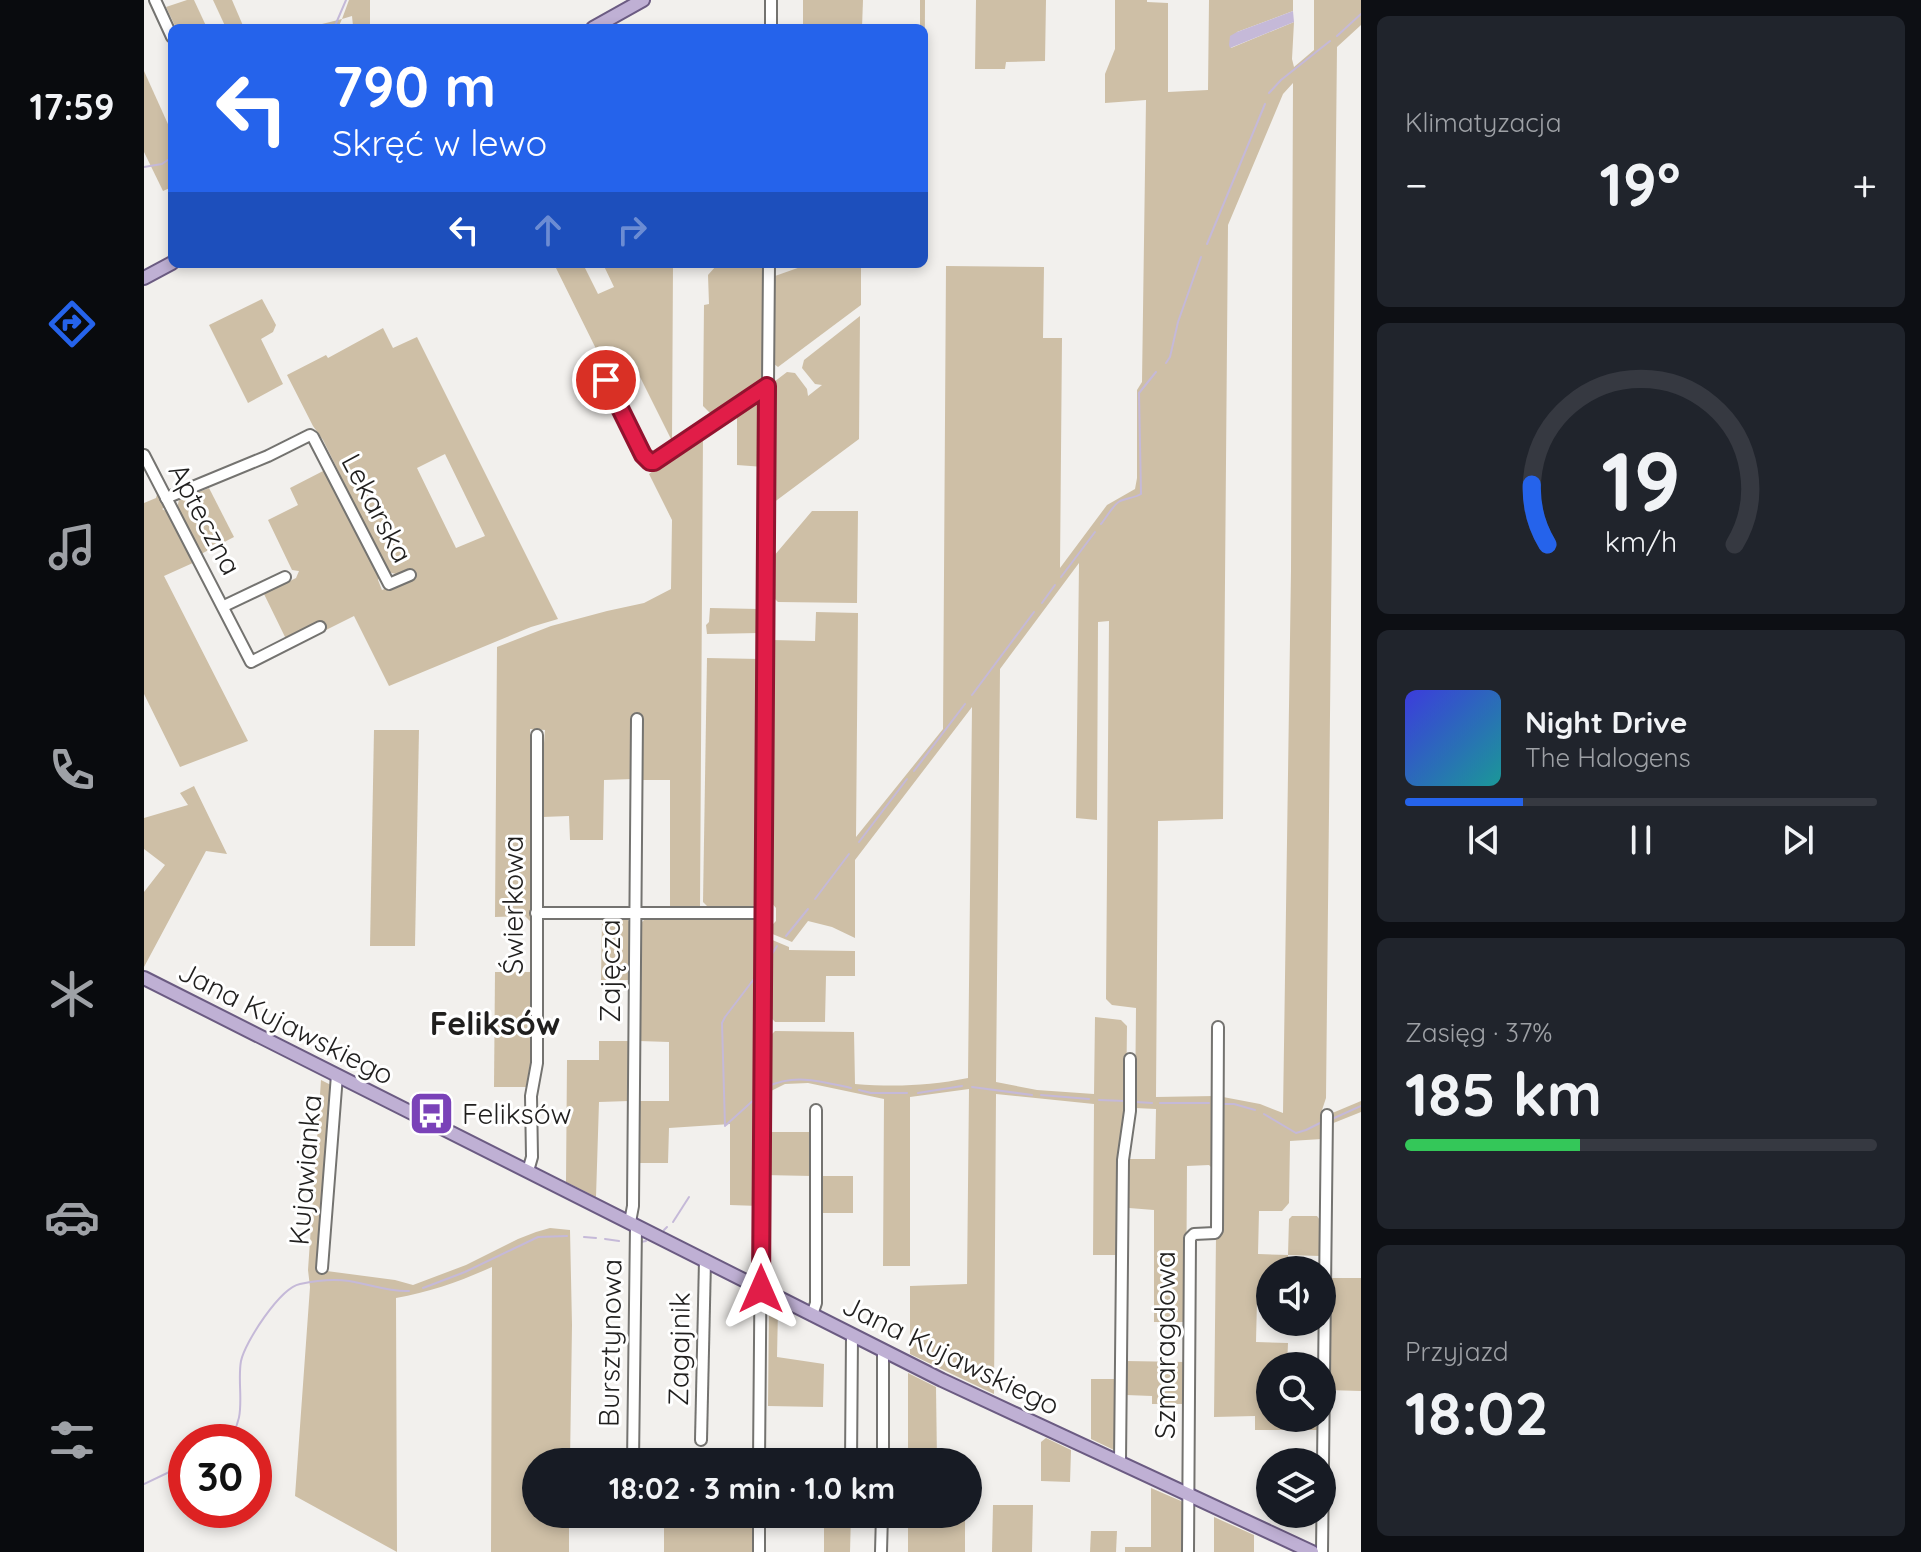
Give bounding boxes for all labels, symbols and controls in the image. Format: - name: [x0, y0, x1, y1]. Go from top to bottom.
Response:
- text: 790 m: [332, 51, 496, 121]
- icon: left: [200, 56, 304, 160]
- text: 17:59: [30, 84, 114, 129]
- text: Klimatyzacja: [1405, 106, 1562, 139]
- text: Skręć w lewo: [332, 120, 547, 165]
- text: 19°: [1600, 146, 1681, 221]
- text: −: [1405, 157, 1428, 212]
- text: +: [1852, 157, 1877, 212]
- icon: left: [442, 208, 486, 252]
- icon: ahead: [526, 208, 570, 252]
- icon: right: [610, 208, 654, 252]
- icon: directions: [44, 296, 100, 352]
- pin: [572, 346, 640, 414]
- icon: arrive: [584, 358, 628, 402]
- text: 19: [1601, 427, 1681, 531]
- street label: Lekarska: [334, 447, 421, 568]
- street label: Apteczna: [162, 457, 249, 581]
- icon: music: [44, 519, 100, 575]
- text: km/h: [1605, 523, 1677, 559]
- text: Night Drive: [1525, 703, 1687, 741]
- text: The Halogens: [1525, 741, 1691, 774]
- icon: phone: [44, 742, 100, 798]
- icon: previous: [1462, 818, 1506, 862]
- icon: pause: [1619, 818, 1663, 862]
- icon: next: [1776, 818, 1820, 862]
- street label: Świerkowa: [495, 836, 530, 974]
- street label: Zajęcza: [592, 919, 627, 1023]
- street label: Jana Kujawskiego: [173, 953, 400, 1092]
- icon: climate: [44, 966, 100, 1022]
- district label: Feliksów: [430, 1003, 560, 1043]
- text: Zasięg · 37%: [1405, 1016, 1552, 1049]
- text: 185 km: [1405, 1056, 1602, 1131]
- bus stop icon: Feliksów: [407, 1090, 455, 1138]
- street label: Kujawianka: [280, 1093, 329, 1247]
- place label: Feliksów: [462, 1096, 572, 1131]
- icon: car: [44, 1189, 100, 1245]
- position arrow: [719, 1247, 803, 1331]
- street label: Szmaragdowa: [1147, 1251, 1182, 1439]
- map controls: [1256, 1256, 1336, 1528]
- button: sound: [1256, 1256, 1336, 1336]
- street label: Bursztynowa: [591, 1259, 628, 1427]
- street label: Jana Kujawskiego: [837, 1287, 1065, 1422]
- street label: Zagajnik: [660, 1292, 697, 1406]
- text: Przyjazd: [1405, 1335, 1508, 1368]
- button: search: [1256, 1352, 1336, 1432]
- text: 18:02: [1405, 1375, 1549, 1450]
- icon: filters: [44, 1412, 100, 1468]
- speed limit sign: 30: [168, 1424, 272, 1528]
- button: layers: [1256, 1448, 1336, 1528]
- text: 18:02 · 3 min · 1.0 km: [609, 1469, 895, 1507]

